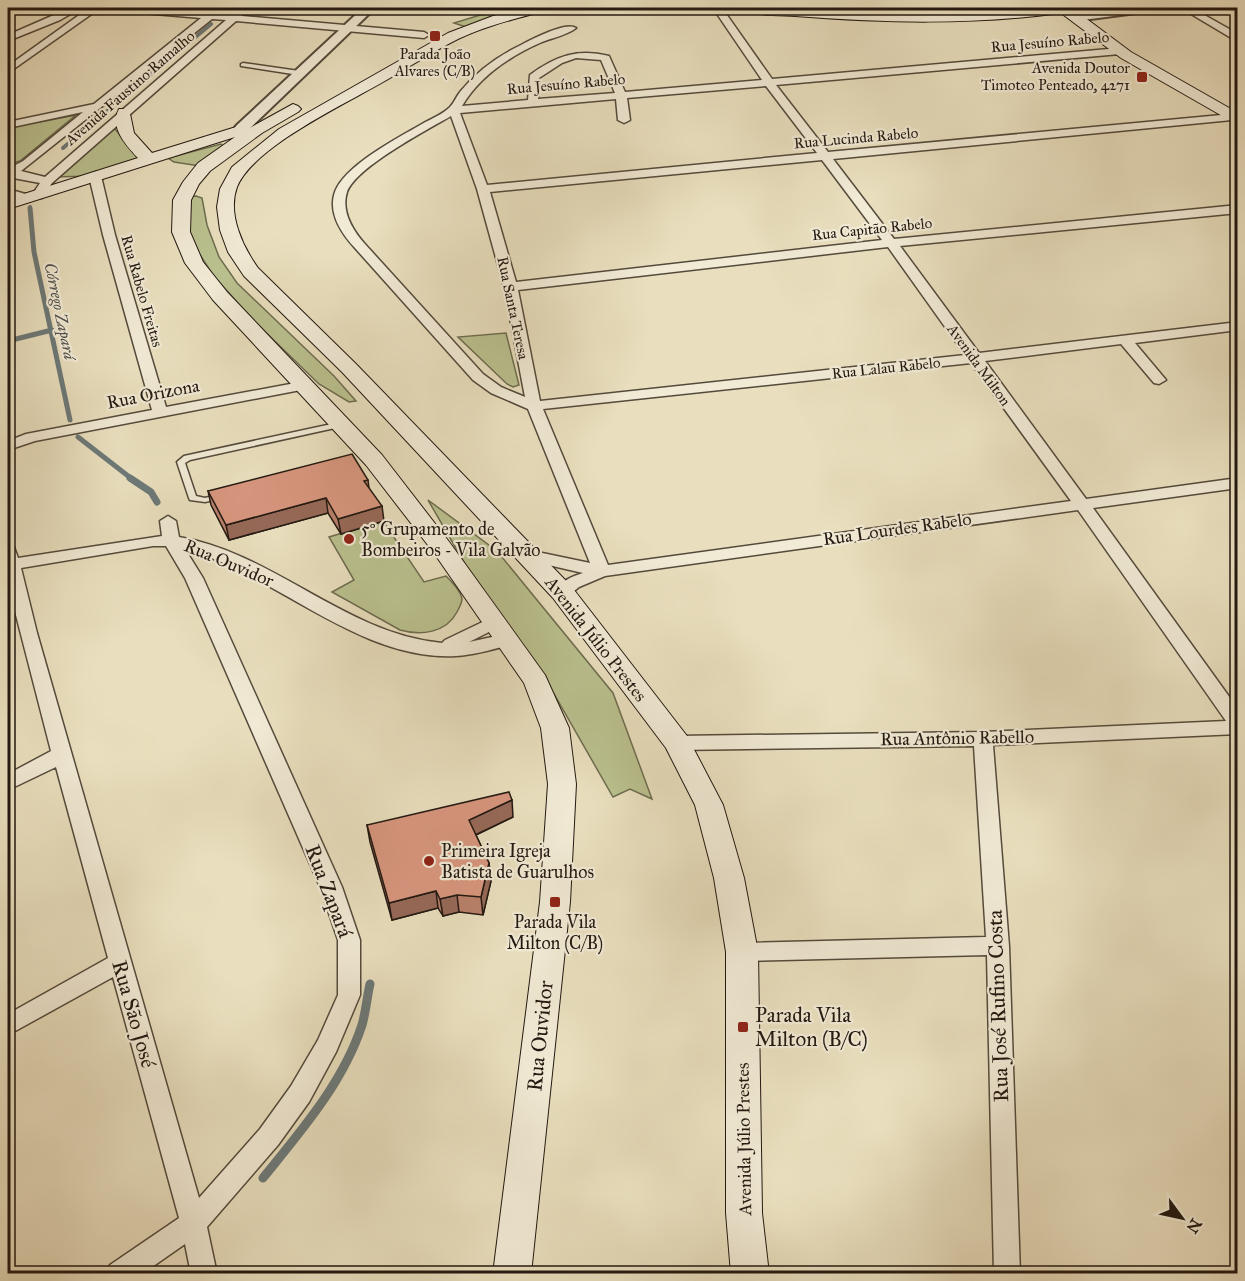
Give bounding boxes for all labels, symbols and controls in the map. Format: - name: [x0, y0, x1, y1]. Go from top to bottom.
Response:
- street label: Avenida Faustino Ramalho: [61, 27, 199, 150]
- street label: Rua Jesuíno Rabelo: [990, 28, 1110, 57]
- marker: Parada João Alvares (C/B): [428, 29, 442, 43]
- place label: Parada João Alvares (C/B): [394, 45, 475, 81]
- place label: Avenida Doutor Timoteo Penteado, 4271: [981, 59, 1130, 94]
- street label: Rua Jesuíno Rabelo: [506, 70, 626, 99]
- marker: Avenida Doutor Timoteo Penteado, 4271: [1135, 70, 1149, 84]
- street label: Rua Lucinda Rabelo: [793, 124, 919, 152]
- street label: Rua Capitão Rabelo: [811, 214, 933, 244]
- street label: Rua Rabelo Freitas: [117, 233, 167, 349]
- street label: Rua Santa Teresa: [493, 255, 533, 362]
- water label: Córrego Zapará: [39, 261, 80, 364]
- street label: Avenida Milton: [943, 320, 1015, 409]
- street label: Rua Lalau Rabelo: [831, 353, 942, 383]
- street label: Rua Orizona: [105, 374, 202, 414]
- street label: Rua Lourdes Rabelo: [821, 508, 973, 550]
- place label: 5º Grupamento de Bombeiros - Vila Galvão: [361, 518, 540, 561]
- marker: 5º Grupamento de Bombeiros - Vila Galvão: [342, 532, 356, 546]
- street label: Rua Ouvidor: [181, 534, 277, 592]
- street label: Avenida Júlio Prestes: [539, 571, 652, 707]
- street label: Rua Antônio Rabello: [880, 726, 1034, 750]
- place label: Primeira Igreja Batista de Guarulhos: [441, 840, 594, 883]
- street label: Rua Zapará: [299, 841, 359, 941]
- marker: Primeira Igreja Batista de Guarulhos: [422, 854, 436, 868]
- marker: Parada Vila Milton (C/B): [548, 895, 562, 909]
- street label: Rua José Rufino Costa: [982, 909, 1014, 1103]
- place label: Parada Vila Milton (C/B): [507, 911, 603, 955]
- street label: Rua São José: [106, 957, 162, 1071]
- street label: Rua Ouvidor: [521, 979, 559, 1093]
- place label: Parada Vila Milton (B/C): [755, 1002, 868, 1052]
- marker: Parada Vila Milton (B/C): [736, 1020, 750, 1034]
- street label: Avenida Júlio Prestes: [732, 1062, 757, 1217]
- north arrow: [1152, 1188, 1212, 1248]
- text: N: [1182, 1215, 1206, 1237]

